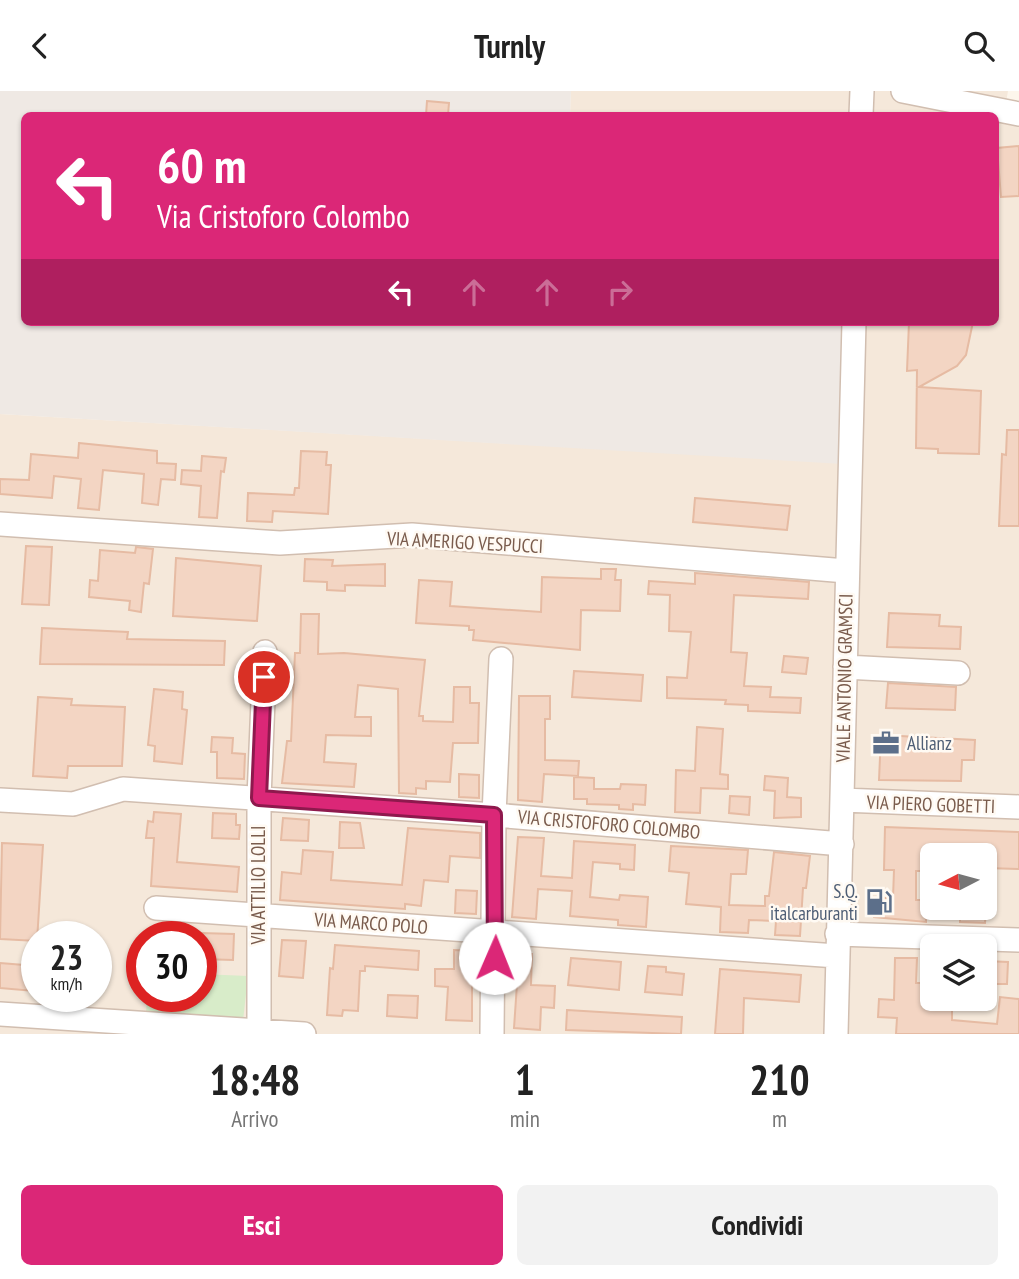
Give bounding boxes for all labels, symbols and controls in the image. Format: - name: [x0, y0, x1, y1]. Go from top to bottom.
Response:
- text: Turnly: [474, 25, 545, 67]
- icon: back: [21, 27, 59, 65]
- icon: search: [960, 27, 998, 65]
- text: 60 m: [157, 133, 246, 197]
- icon: left: [42, 140, 133, 231]
- text: Via Cristoforo Colombo: [157, 195, 410, 237]
- icon: left: [382, 273, 420, 311]
- icon: ahead: [455, 273, 493, 311]
- icon: ahead: [528, 273, 566, 311]
- icon: right: [601, 273, 639, 311]
- street label: VIA AMERIGO VESPUCCI: [385, 526, 544, 558]
- street label: VIALE ANTONIO GRAMSCI: [831, 593, 857, 764]
- pin: [234, 647, 294, 707]
- icon: arrive: [245, 658, 283, 696]
- office icon: Allianz: [871, 728, 901, 758]
- place label: Allianz: [907, 731, 952, 755]
- street label: VIA PIERO GOBETTI: [865, 790, 996, 818]
- street label: VIA CRISTOFORO COLOMBO: [516, 804, 701, 844]
- street label: VIA ATTILIO LOLLI: [246, 825, 270, 946]
- north arrow: [920, 843, 998, 921]
- map controls: [920, 843, 997, 1011]
- place label: S.Q. italcarburanti: [770, 879, 858, 925]
- fuel station icon: S.Q. italcarburanti: [864, 887, 894, 917]
- street label: VIA MARCO POLO: [312, 907, 429, 939]
- speed limit sign: 30: [126, 921, 217, 1012]
- position arrow: [458, 921, 532, 995]
- text: 23: [50, 934, 83, 980]
- button: layers: [920, 934, 997, 1011]
- text: km/h: [51, 972, 82, 995]
- text: 18:48: [209, 1052, 300, 1107]
- text: 1: [515, 1052, 535, 1107]
- text: 210: [749, 1052, 810, 1107]
- text: Arrivo: [231, 1104, 279, 1133]
- text: min: [510, 1104, 540, 1133]
- text: m: [772, 1104, 787, 1133]
- button: Esci: [21, 1185, 503, 1265]
- button: Condividi: [517, 1185, 998, 1265]

